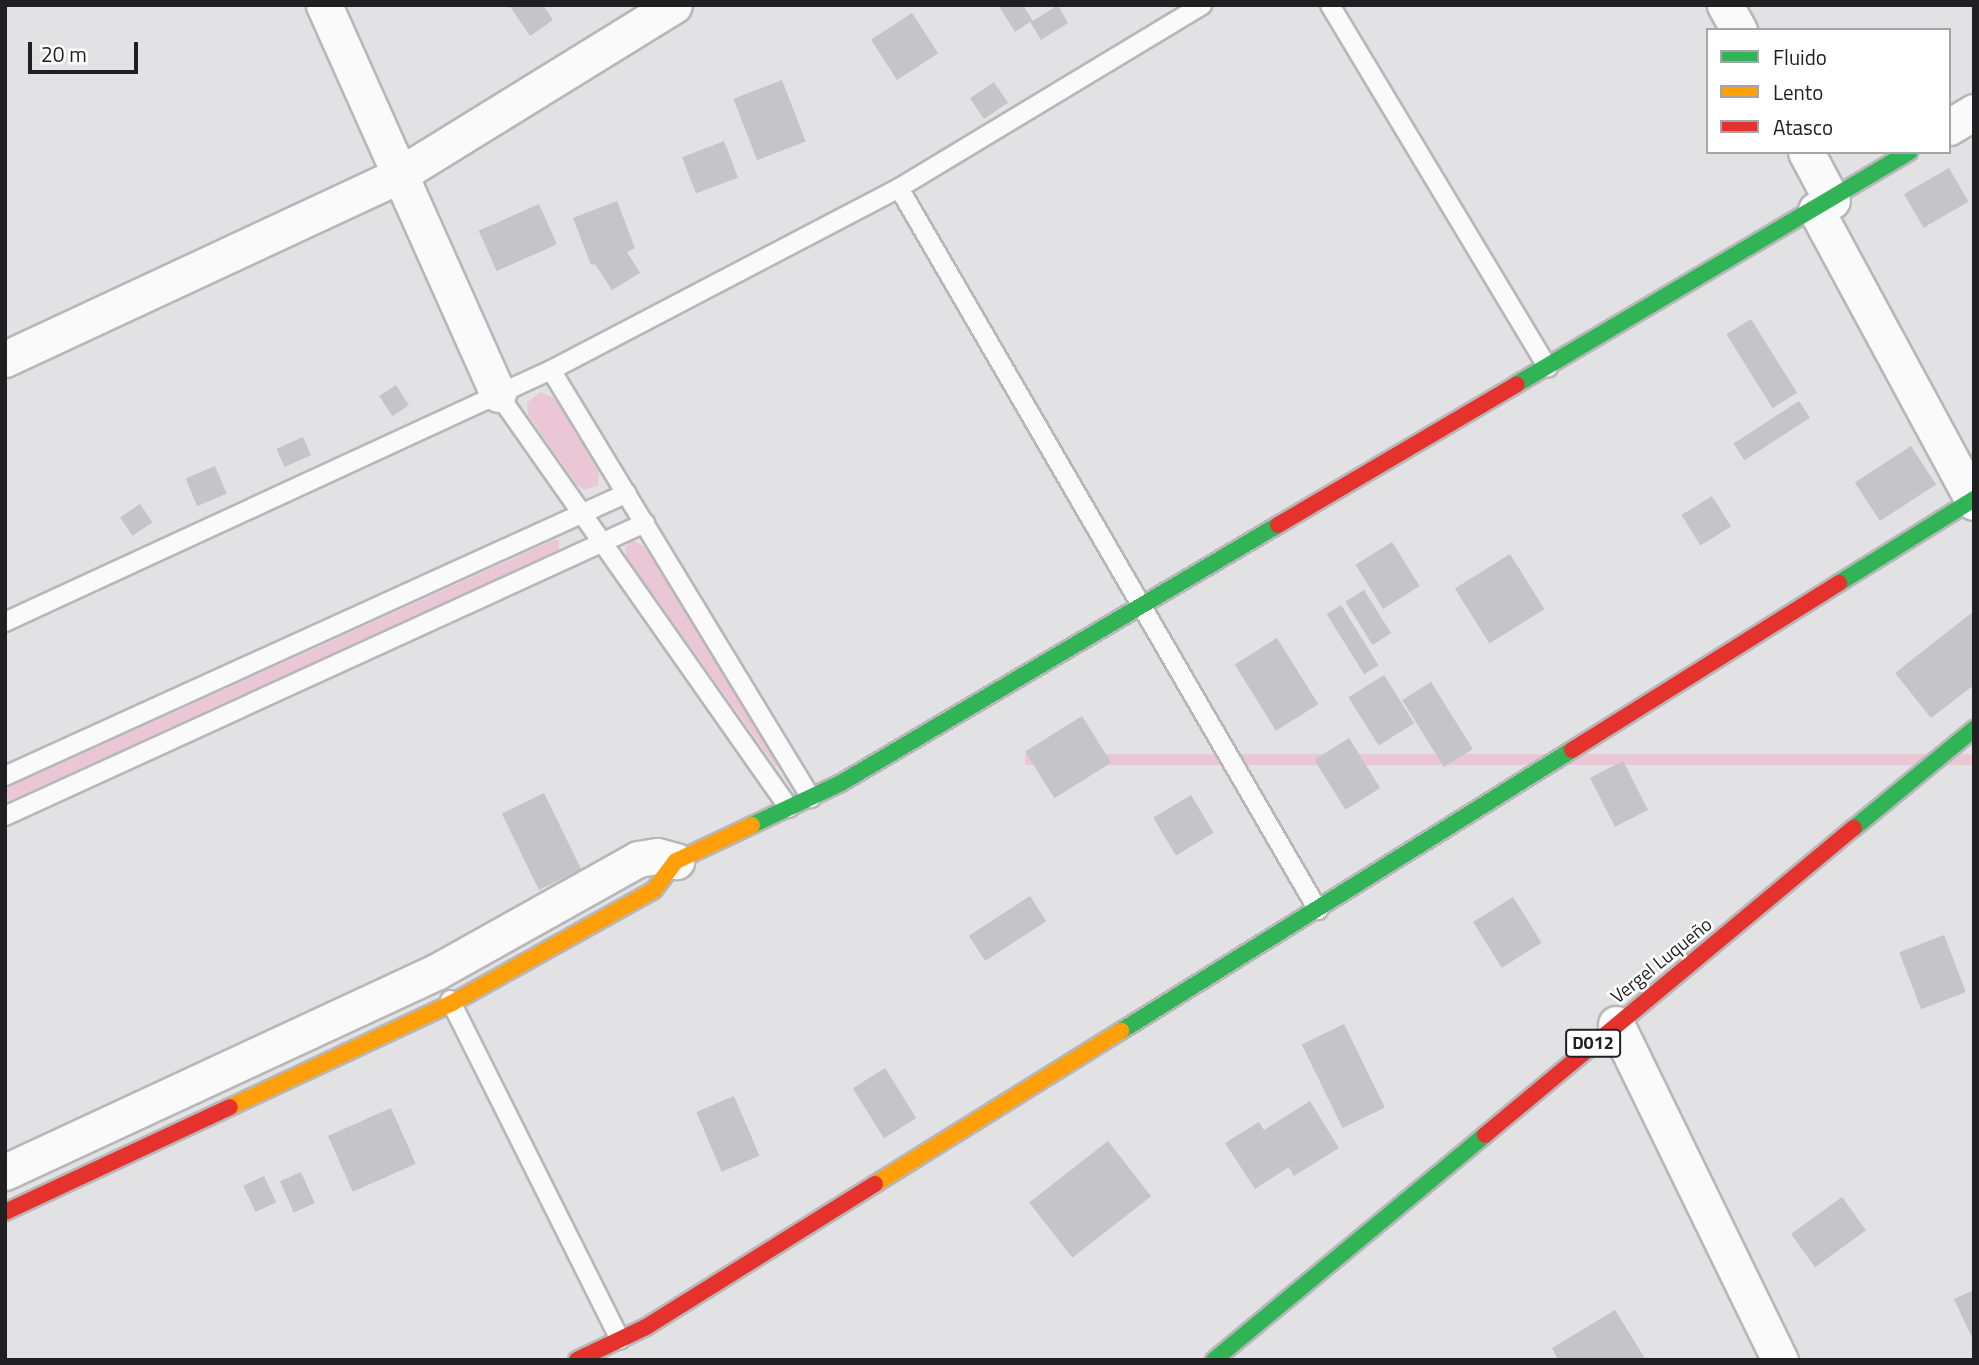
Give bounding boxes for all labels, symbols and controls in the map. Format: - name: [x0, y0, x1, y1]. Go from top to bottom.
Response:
- scale bar: [32, 28, 142, 72]
- legend: [1706, 28, 1951, 154]
- text: 20 m: [41, 38, 87, 70]
- text: Fluido: [1773, 41, 1827, 73]
- text: Lento: [1773, 76, 1823, 108]
- text: Atasco: [1773, 111, 1833, 143]
- street label: Vergel Luqueño: [1606, 912, 1716, 1008]
- road number: D012: [1565, 1028, 1621, 1058]

